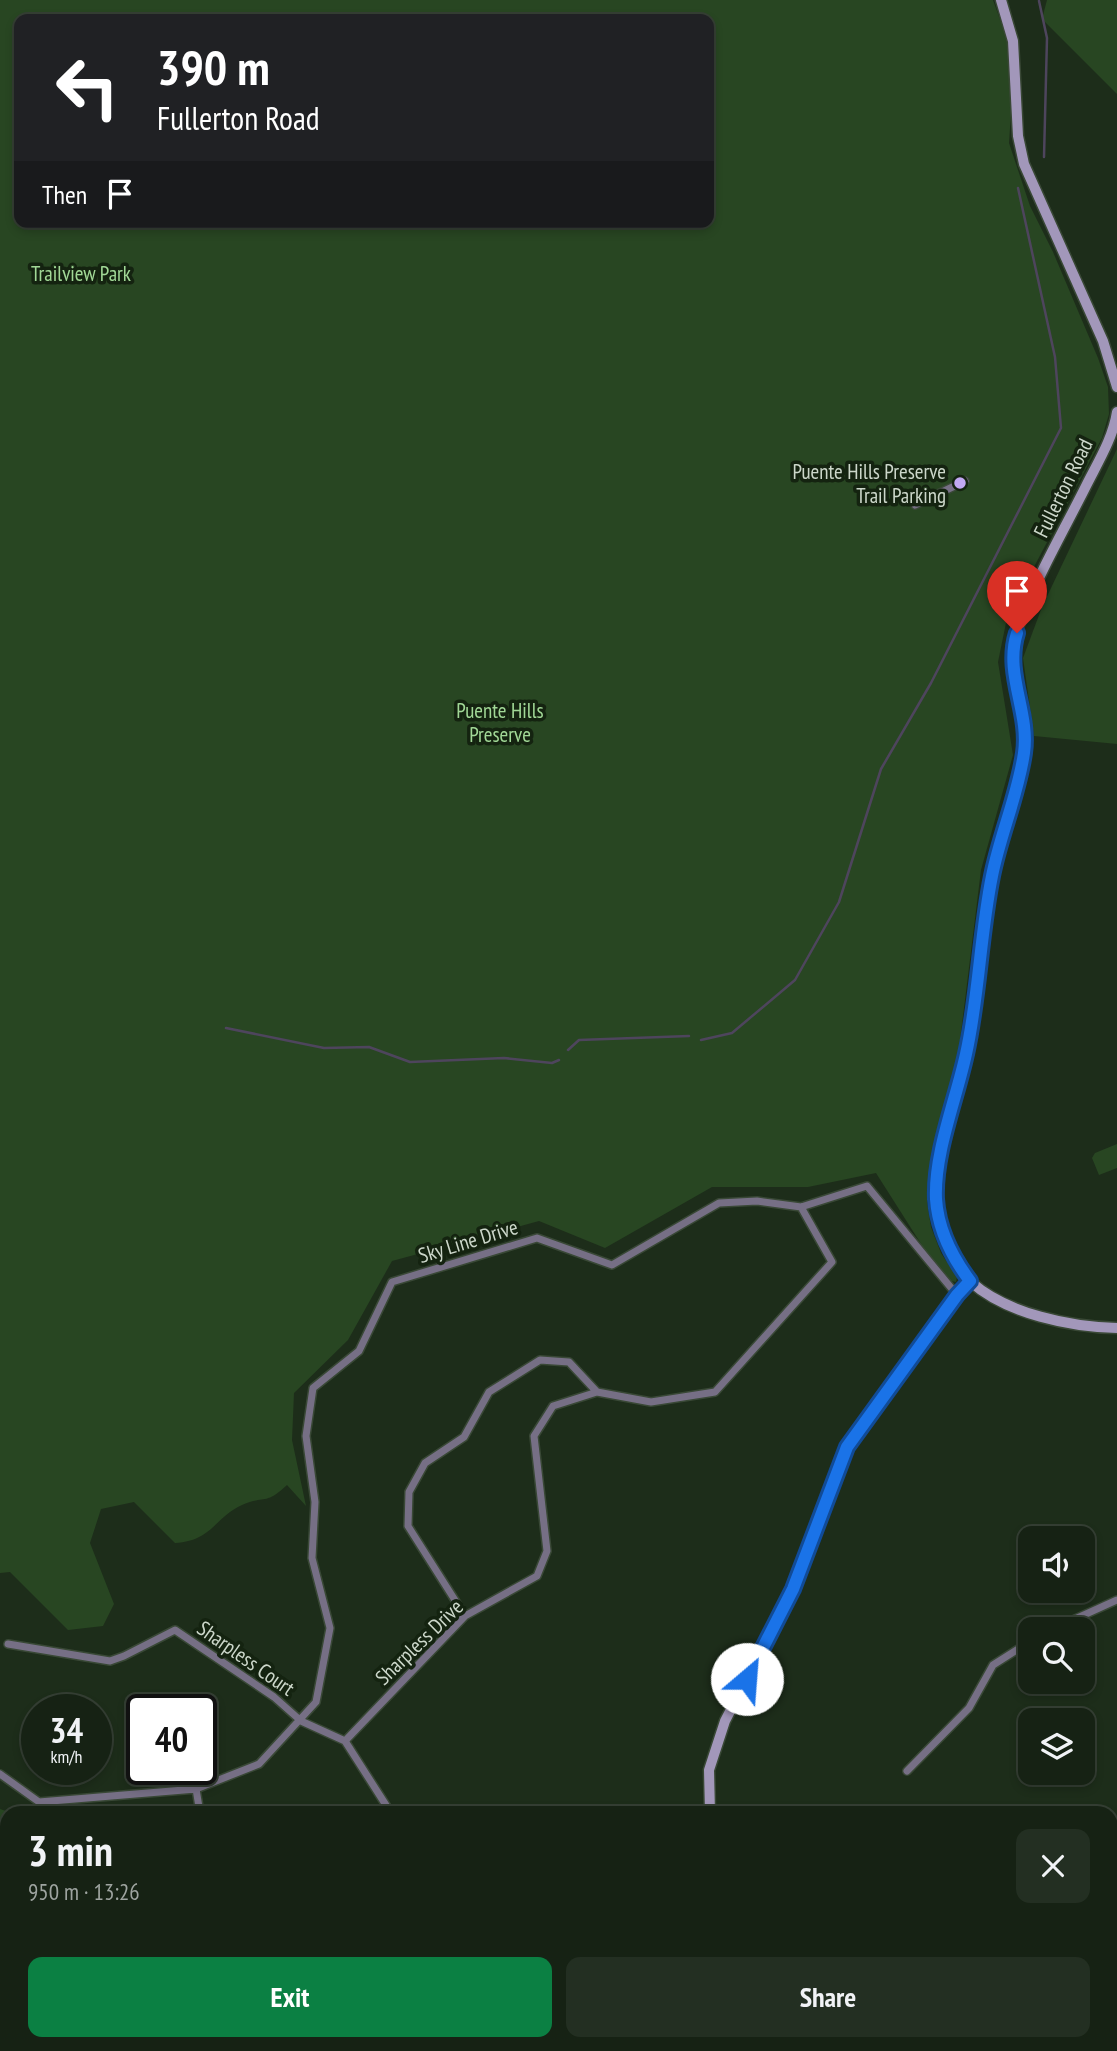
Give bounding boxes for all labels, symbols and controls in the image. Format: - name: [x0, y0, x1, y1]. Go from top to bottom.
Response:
- text: 390 m: [157, 35, 270, 99]
- icon: left: [42, 42, 133, 133]
- text: Fullerton Road: [157, 97, 320, 139]
- icon: arrive: [101, 175, 139, 213]
- text: Then: [42, 178, 87, 211]
- park label: Trailview Park: [31, 260, 131, 287]
- street label: Fullerton Road: [1027, 434, 1099, 542]
- place label: Puente Hills Preserve Trail Parking: [793, 458, 946, 509]
- marker: Puente Hills Preserve Trail Parking: [952, 475, 968, 491]
- pin: [987, 561, 1047, 633]
- icon: arrive: [998, 572, 1036, 610]
- park label: Puente Hills Preserve: [456, 697, 544, 748]
- street label: Sky Line Drive: [415, 1213, 521, 1269]
- map controls: [1018, 1526, 1095, 1785]
- button: sound: [1018, 1526, 1095, 1603]
- street label: Sharpless Drive: [369, 1593, 469, 1691]
- street label: Sharpless Court: [192, 1615, 300, 1702]
- button: search: [1018, 1617, 1095, 1694]
- position arrow: [710, 1642, 784, 1716]
- speed limit sign: 40: [126, 1694, 217, 1785]
- text: 34: [50, 1707, 83, 1753]
- button: layers: [1018, 1708, 1095, 1785]
- text: km/h: [51, 1745, 82, 1768]
- text: 3 min: [28, 1823, 113, 1878]
- button: close: [1016, 1829, 1090, 1903]
- text: 950 m · 13:26: [28, 1877, 140, 1906]
- button: Exit: [28, 1957, 552, 2037]
- button: Share: [566, 1957, 1090, 2037]

